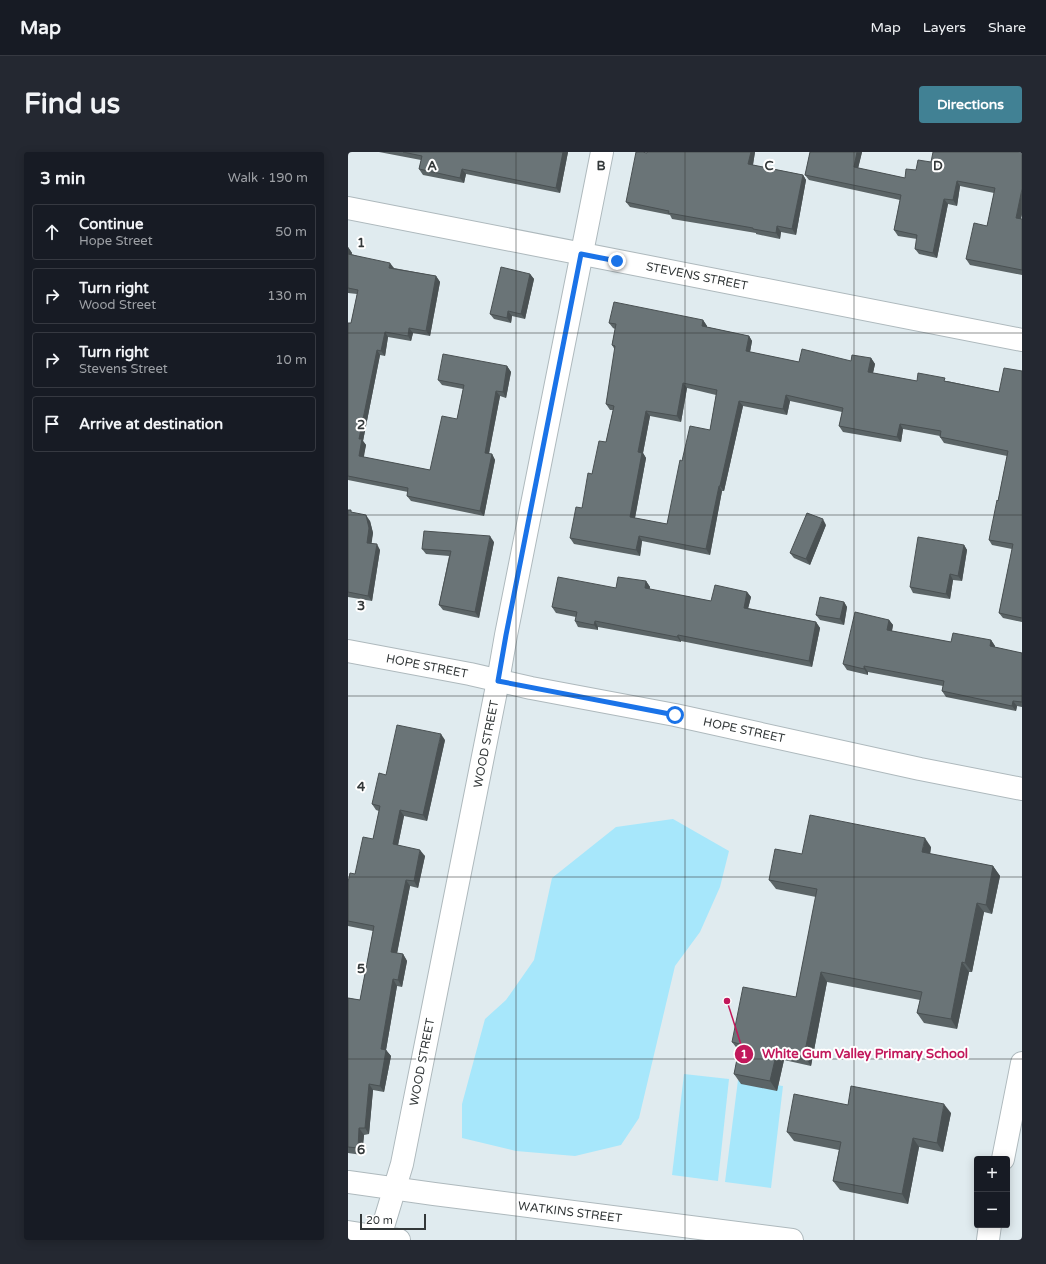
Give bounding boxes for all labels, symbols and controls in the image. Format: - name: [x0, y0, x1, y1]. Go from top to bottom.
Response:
- text: Map: [20, 17, 61, 39]
- text: Map: [871, 19, 901, 36]
- text: Layers: [923, 19, 966, 36]
- text: Share: [988, 19, 1026, 36]
- button: Directions: [919, 86, 1022, 123]
- text: Find us: [24, 87, 120, 121]
- text: A: [427, 158, 437, 174]
- text: B: [596, 158, 606, 174]
- text: C: [764, 158, 774, 174]
- text: D: [933, 158, 943, 174]
- text: 3 min: [40, 168, 85, 189]
- text: Walk · 190 m: [228, 170, 308, 186]
- text: Continue: [79, 215, 143, 233]
- icon: ahead: [41, 221, 63, 243]
- text: 50 m: [275, 224, 307, 240]
- text: Hope Street: [79, 233, 153, 249]
- text: 1: [357, 235, 365, 251]
- route end: [608, 252, 626, 270]
- street label: STEVENS STREET: [645, 259, 750, 293]
- text: Turn right: [79, 279, 149, 297]
- icon: right: [41, 285, 63, 307]
- text: 130 m: [267, 288, 307, 304]
- text: Wood Street: [79, 297, 156, 313]
- text: Turn right: [79, 343, 149, 361]
- icon: right: [41, 349, 63, 371]
- text: 10 m: [275, 352, 307, 368]
- text: Stevens Street: [79, 361, 168, 377]
- icon: arrive: [41, 413, 63, 435]
- text: Arrive at destination: [79, 415, 223, 433]
- text: 2: [357, 417, 365, 433]
- text: 3: [357, 598, 365, 614]
- street label: HOPE STREET: [385, 651, 470, 681]
- street label: WOOD STREET: [471, 698, 502, 789]
- route start: [666, 706, 684, 724]
- street label: HOPE STREET: [702, 715, 787, 746]
- text: 4: [357, 779, 366, 795]
- text: 5: [357, 961, 365, 977]
- street label: WOOD STREET: [407, 1016, 438, 1107]
- callout: White Gum Valley Primary School: [734, 1041, 976, 1066]
- text: White Gum Valley Primary School: [762, 1046, 968, 1062]
- text: 1: [740, 1047, 748, 1061]
- text: 6: [357, 1142, 365, 1158]
- map controls: [974, 1156, 1010, 1228]
- button: +: [974, 1156, 1010, 1192]
- button: −: [974, 1192, 1010, 1228]
- street label: WATKINS STREET: [517, 1199, 623, 1225]
- scale bar: [360, 1212, 426, 1231]
- text: 20 m: [366, 1214, 393, 1227]

